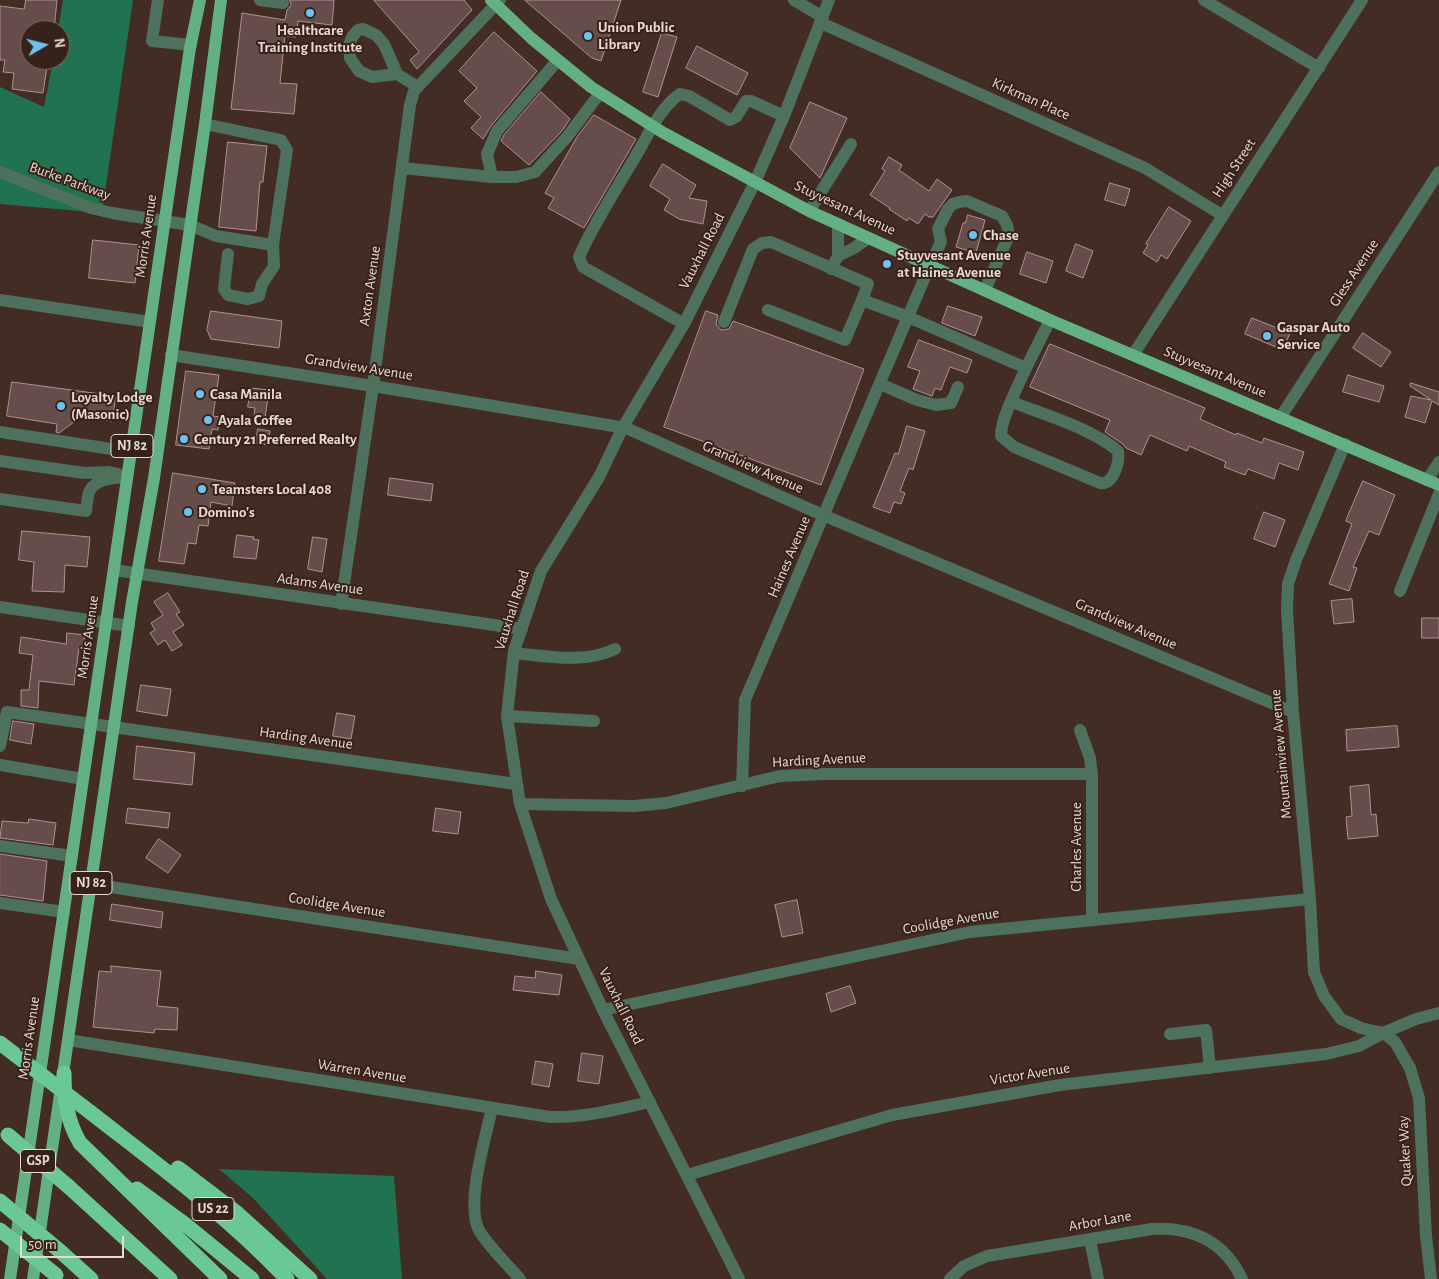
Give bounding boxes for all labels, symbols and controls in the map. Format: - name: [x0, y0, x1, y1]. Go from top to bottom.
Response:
- marker: Healthcare Training Institute: [304, 7, 316, 19]
- place label: Union Public Library: [598, 18, 674, 53]
- north arrow: [20, 20, 70, 70]
- place label: Healthcare Training Institute: [258, 21, 362, 56]
- marker: Union Public Library: [582, 30, 594, 42]
- text: N: [51, 37, 66, 49]
- street label: Kirkman Place: [989, 74, 1073, 124]
- street label: High Street: [1208, 135, 1260, 201]
- street label: Burke Parkway: [27, 158, 113, 204]
- street label: Stuyvesant Avenue: [791, 177, 899, 239]
- street label: Morris Avenue: [131, 193, 161, 279]
- street label: Vauxhall Road: [675, 210, 729, 292]
- place label: Chase: [983, 226, 1019, 244]
- marker: Chase: [967, 229, 979, 241]
- street label: Gless Avenue: [1326, 236, 1382, 310]
- street label: Axton Avenue: [355, 245, 385, 327]
- place label: Stuyvesant Avenue at Haines Avenue: [897, 246, 1011, 281]
- marker: Stuyvesant Avenue at Haines Avenue: [881, 258, 893, 270]
- place label: Gaspar Auto Service: [1277, 318, 1350, 353]
- marker: Gaspar Auto Service: [1261, 330, 1273, 342]
- street label: Stuyvesant Avenue: [1161, 342, 1269, 402]
- street label: Grandview Avenue: [304, 350, 414, 384]
- place label: Casa Manila: [210, 385, 282, 403]
- place label: Loyalty Lodge (Masonic): [71, 388, 153, 423]
- marker: Casa Manila: [194, 388, 206, 400]
- marker: Loyalty Lodge (Masonic): [55, 400, 67, 412]
- place label: Ayala Coffee: [218, 411, 292, 429]
- marker: Ayala Coffee: [202, 414, 214, 426]
- place label: Century 21 Preferred Realty: [194, 430, 357, 448]
- marker: Century 21 Preferred Realty: [178, 433, 190, 445]
- road number: NJ 82: [111, 434, 153, 458]
- street label: Grandview Avenue: [700, 437, 806, 497]
- place label: Teamsters Local 408: [212, 480, 332, 498]
- marker: Teamsters Local 408: [196, 483, 208, 495]
- place label: Domino's: [198, 503, 255, 521]
- marker: Domino's: [182, 506, 194, 518]
- street label: Haines Avenue: [764, 513, 814, 601]
- street label: Vauxhall Road: [491, 568, 533, 652]
- street label: Adams Avenue: [276, 569, 364, 599]
- street label: Morris Avenue: [73, 594, 103, 680]
- street label: Grandview Avenue: [1072, 594, 1180, 654]
- street label: Mountainview Avenue: [1266, 688, 1296, 820]
- street label: Harding Avenue: [258, 723, 354, 753]
- street label: Harding Avenue: [771, 749, 867, 771]
- street label: Charles Avenue: [1067, 802, 1085, 892]
- road number: NJ 82: [70, 871, 112, 894]
- street label: Coolidge Avenue: [287, 888, 387, 922]
- street label: Coolidge Avenue: [901, 904, 1001, 938]
- street label: Vauxhall Road: [595, 965, 647, 1047]
- street label: Morris Avenue: [14, 995, 44, 1081]
- street label: Warren Avenue: [316, 1055, 408, 1087]
- street label: Victor Avenue: [989, 1059, 1071, 1089]
- street label: Quaker Way: [1394, 1115, 1416, 1187]
- road number: GSP: [20, 1150, 56, 1172]
- road number: US 22: [192, 1198, 234, 1220]
- street label: Arbor Lane: [1067, 1207, 1133, 1235]
- scale bar: [22, 1226, 126, 1258]
- text: 50 m: [28, 1237, 57, 1252]

